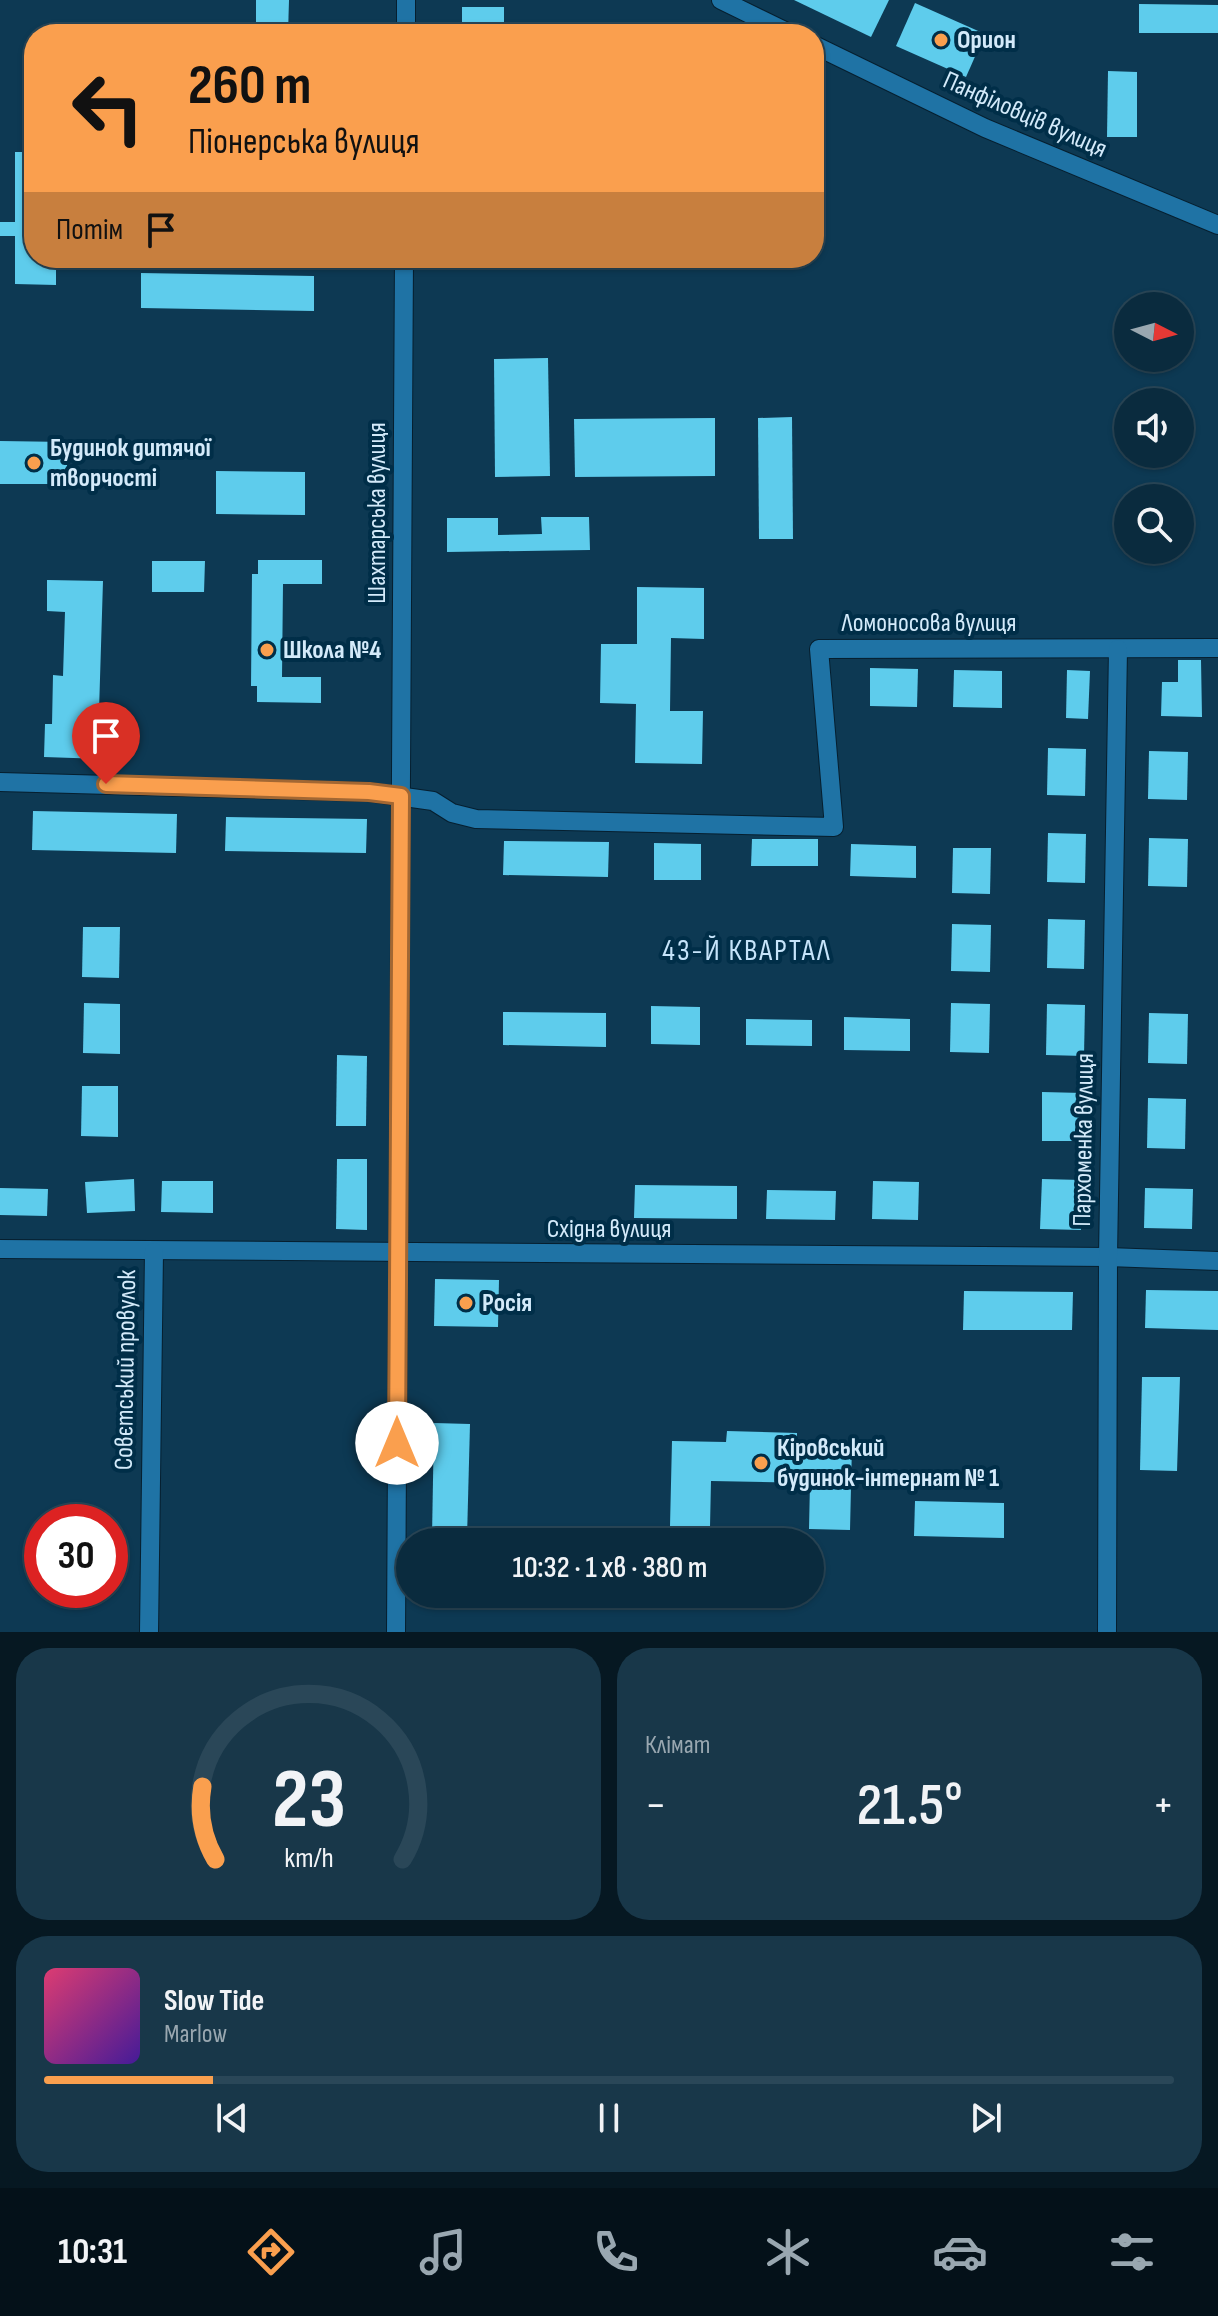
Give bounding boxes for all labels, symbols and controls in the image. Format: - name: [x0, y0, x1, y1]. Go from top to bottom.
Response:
- place label: Орион: [957, 25, 1016, 56]
- marker: Орион: [932, 31, 950, 49]
- text: 260 m: [188, 53, 311, 120]
- icon: left: [56, 56, 160, 160]
- street label: Панфіловців вулиця: [938, 65, 1112, 165]
- text: Піонерська вулиця: [188, 121, 420, 164]
- icon: arrive: [139, 208, 183, 252]
- text: Потім: [56, 212, 123, 248]
- north arrow: [1114, 292, 1194, 372]
- map controls: [1114, 292, 1194, 564]
- button: sound: [1114, 388, 1194, 468]
- street label: Шахтарська вулиця: [362, 422, 393, 604]
- place label: Будинок дитячої творчості: [50, 433, 213, 494]
- marker: Будинок дитячої творчості: [25, 454, 43, 472]
- button: search: [1114, 484, 1194, 564]
- street label: Ломоносова вулиця: [840, 608, 1017, 639]
- place label: Школа №4: [283, 635, 381, 666]
- marker: Школа №4: [258, 641, 276, 659]
- pin: [72, 702, 140, 784]
- icon: arrive: [84, 714, 128, 758]
- district label: 43-Й КВАРТАЛ: [662, 933, 832, 969]
- street label: Пархоменка вулиця: [1067, 1053, 1101, 1227]
- street label: Східна вулиця: [547, 1214, 671, 1245]
- street label: Совєтський провулок: [109, 1269, 143, 1470]
- place label: Росія: [482, 1288, 532, 1319]
- marker: Росія: [457, 1294, 475, 1312]
- position arrow: [355, 1401, 439, 1485]
- place label: Кіровський будинок-інтернат № 1: [777, 1433, 999, 1494]
- marker: Кіровський будинок-інтернат № 1: [752, 1454, 770, 1472]
- speed limit sign: 30: [24, 1504, 128, 1608]
- text: 10:32 · 1 хв · 380 m: [513, 1550, 707, 1586]
- text: Клімат: [645, 1730, 710, 1761]
- text: 23: [272, 1751, 345, 1851]
- text: 21.5°: [856, 1770, 963, 1842]
- text: −: [645, 1779, 667, 1832]
- text: +: [1152, 1779, 1174, 1832]
- text: km/h: [284, 1841, 333, 1876]
- text: Slow Tide: [164, 1983, 264, 2019]
- text: Marlow: [164, 2019, 227, 2050]
- icon: previous: [210, 2096, 254, 2140]
- icon: pause: [587, 2096, 631, 2140]
- icon: next: [964, 2096, 1008, 2140]
- icon: directions: [243, 2224, 299, 2280]
- icon: music: [415, 2224, 471, 2280]
- icon: phone: [588, 2224, 644, 2280]
- icon: climate: [760, 2224, 816, 2280]
- icon: car: [932, 2224, 988, 2280]
- icon: filters: [1104, 2224, 1160, 2280]
- text: 10:31: [58, 2231, 127, 2274]

